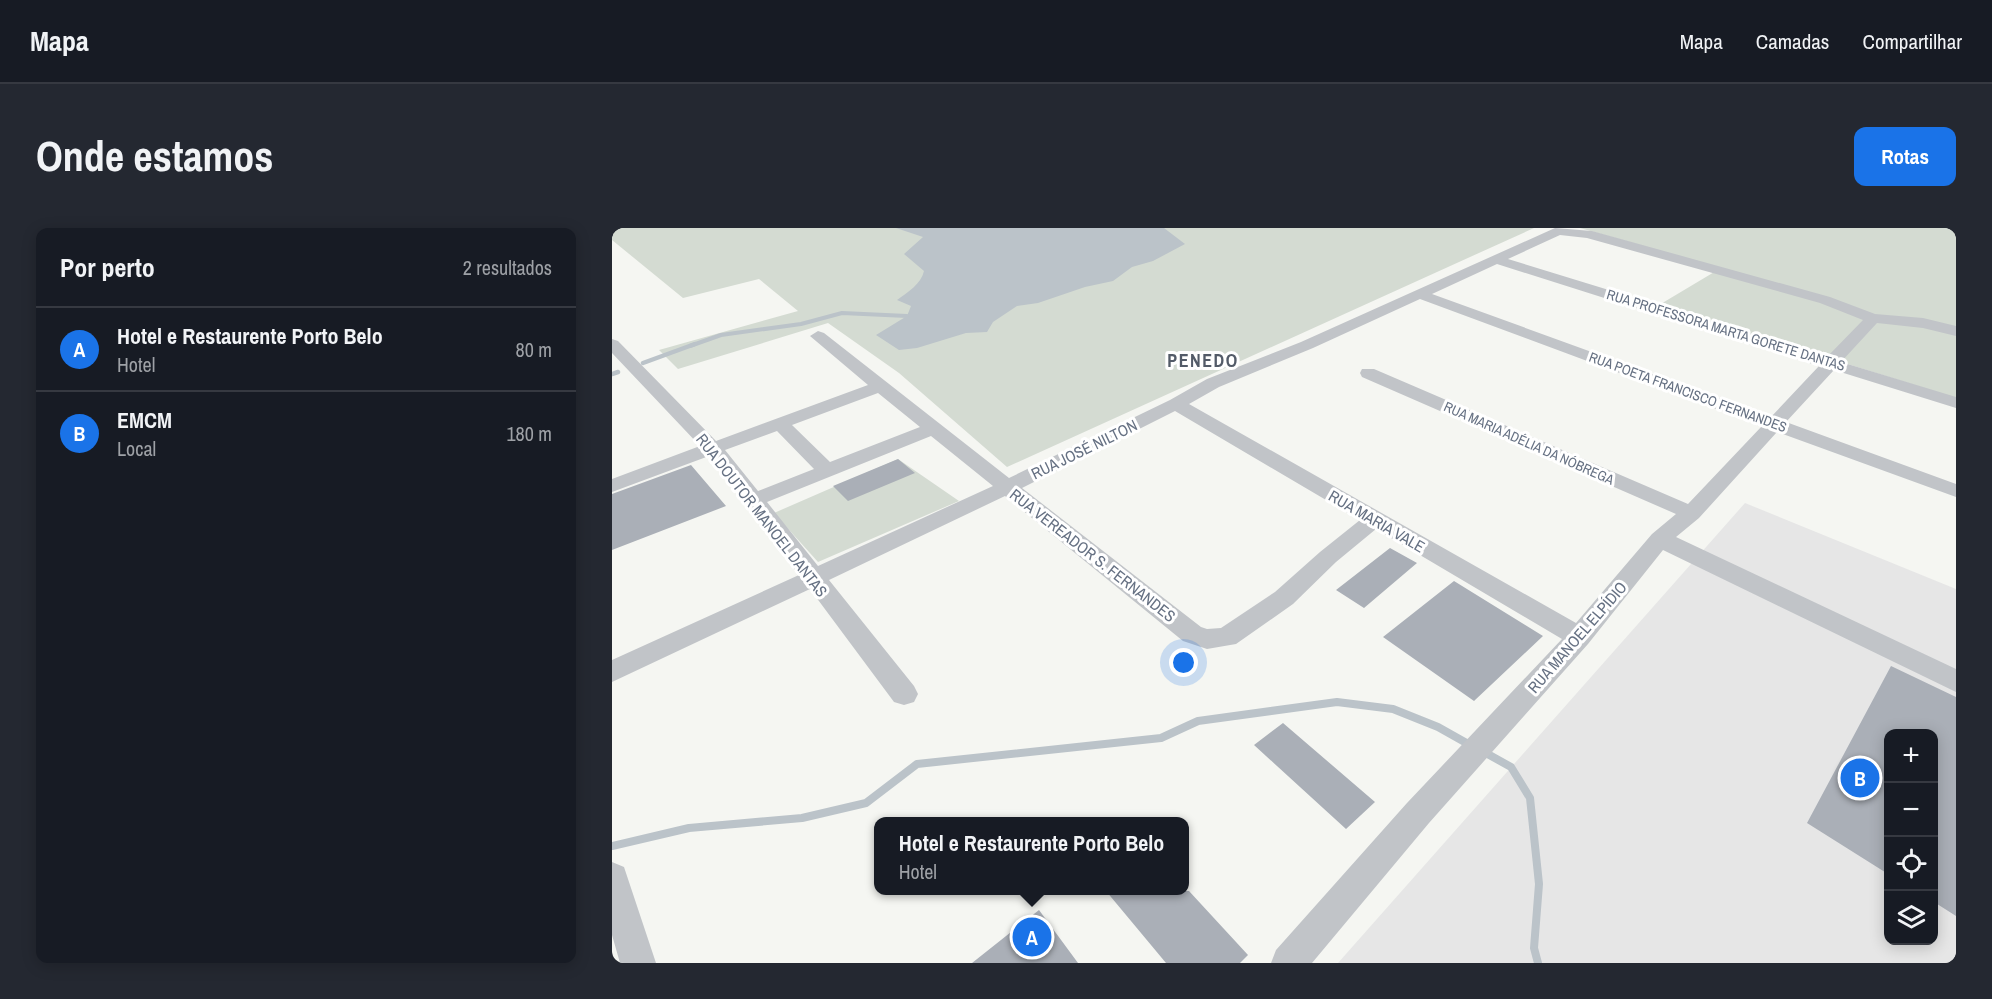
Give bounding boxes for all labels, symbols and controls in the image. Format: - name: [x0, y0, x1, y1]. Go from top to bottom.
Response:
- text: Mapa: [30, 22, 89, 60]
- text: Mapa: [1680, 27, 1723, 56]
- text: Camadas: [1756, 27, 1829, 56]
- text: Compartilhar: [1862, 27, 1962, 56]
- button: Rotas: [1854, 127, 1956, 186]
- text: Onde estamos: [36, 128, 273, 184]
- text: Por perto: [60, 250, 155, 285]
- text: 2 resultados: [463, 254, 552, 281]
- street label: RUA PROFESSORA MARTA GORETE DANTAS: [1605, 285, 1848, 375]
- text: Hotel e Restaurente Porto Belo: [117, 321, 383, 351]
- text: A: [74, 336, 85, 363]
- text: 80 m: [516, 336, 552, 363]
- district label: PENEDO: [1167, 348, 1239, 373]
- street label: RUA POETA FRANCISCO FERNANDES: [1587, 348, 1790, 436]
- text: Hotel: [117, 351, 155, 378]
- street label: RUA MARIA ADÉLIA DA NÓBREGA: [1441, 397, 1617, 489]
- text: EMCM: [117, 405, 172, 435]
- street label: RUA JOSÉ NILTON: [1027, 414, 1141, 484]
- text: B: [74, 420, 85, 447]
- text: 180 m: [506, 420, 552, 447]
- street label: RUA DOUTOR MANOEL DANTAS: [691, 429, 833, 601]
- text: Local: [117, 435, 156, 462]
- street label: RUA VEREADOR S. FERNANDES: [1006, 483, 1181, 627]
- street label: RUA MARIA VALE: [1325, 485, 1429, 557]
- street label: RUA MANOEL ELPÍDIO: [1522, 577, 1632, 697]
- your location: [1169, 648, 1198, 677]
- map controls: [1884, 729, 1938, 945]
- button: +: [1884, 729, 1938, 783]
- pin: B: [1840, 756, 1880, 800]
- button: −: [1884, 783, 1938, 837]
- popup: [874, 817, 1189, 895]
- text: Hotel e Restaurente Porto Belo: [899, 828, 1164, 858]
- button: locate: [1884, 837, 1938, 891]
- text: Hotel: [899, 858, 937, 885]
- button: layers: [1884, 891, 1938, 945]
- pin: A: [1012, 914, 1052, 960]

